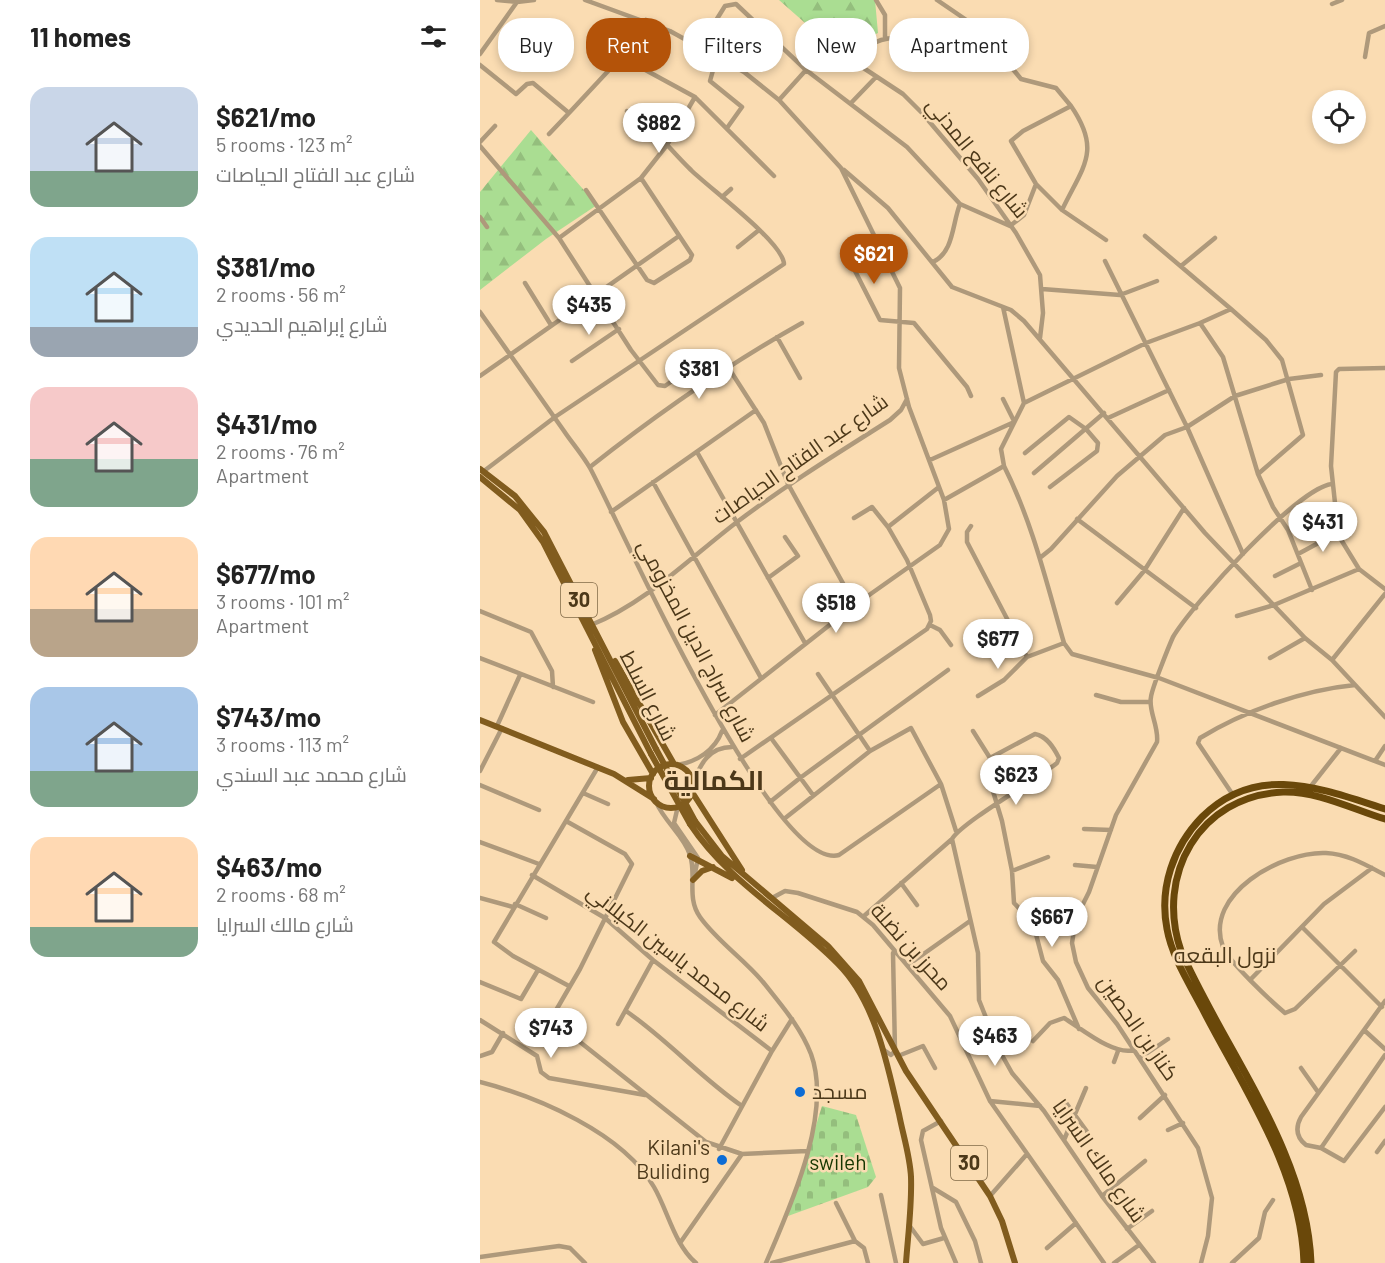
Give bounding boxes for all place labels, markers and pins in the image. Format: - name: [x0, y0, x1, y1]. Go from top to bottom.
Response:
- pin: $882: [623, 103, 695, 154]
- pin: $621: [838, 234, 910, 285]
- pin: $435: [553, 285, 625, 336]
- pin: $381: [663, 349, 735, 400]
- pin: $431: [1287, 502, 1359, 553]
- pin: $518: [800, 583, 872, 634]
- pin: $677: [962, 619, 1034, 670]
- pin: $623: [980, 755, 1052, 806]
- pin: $667: [1016, 897, 1088, 948]
- pin: $743: [515, 1008, 587, 1059]
- pin: $463: [959, 1016, 1031, 1067]
- place label: مسجد: [812, 1078, 867, 1103]
- marker: مسجد: [793, 1085, 807, 1099]
- place label: Kilani's Buliding: [636, 1134, 710, 1183]
- marker: Kilani's Buliding: [715, 1153, 729, 1167]

